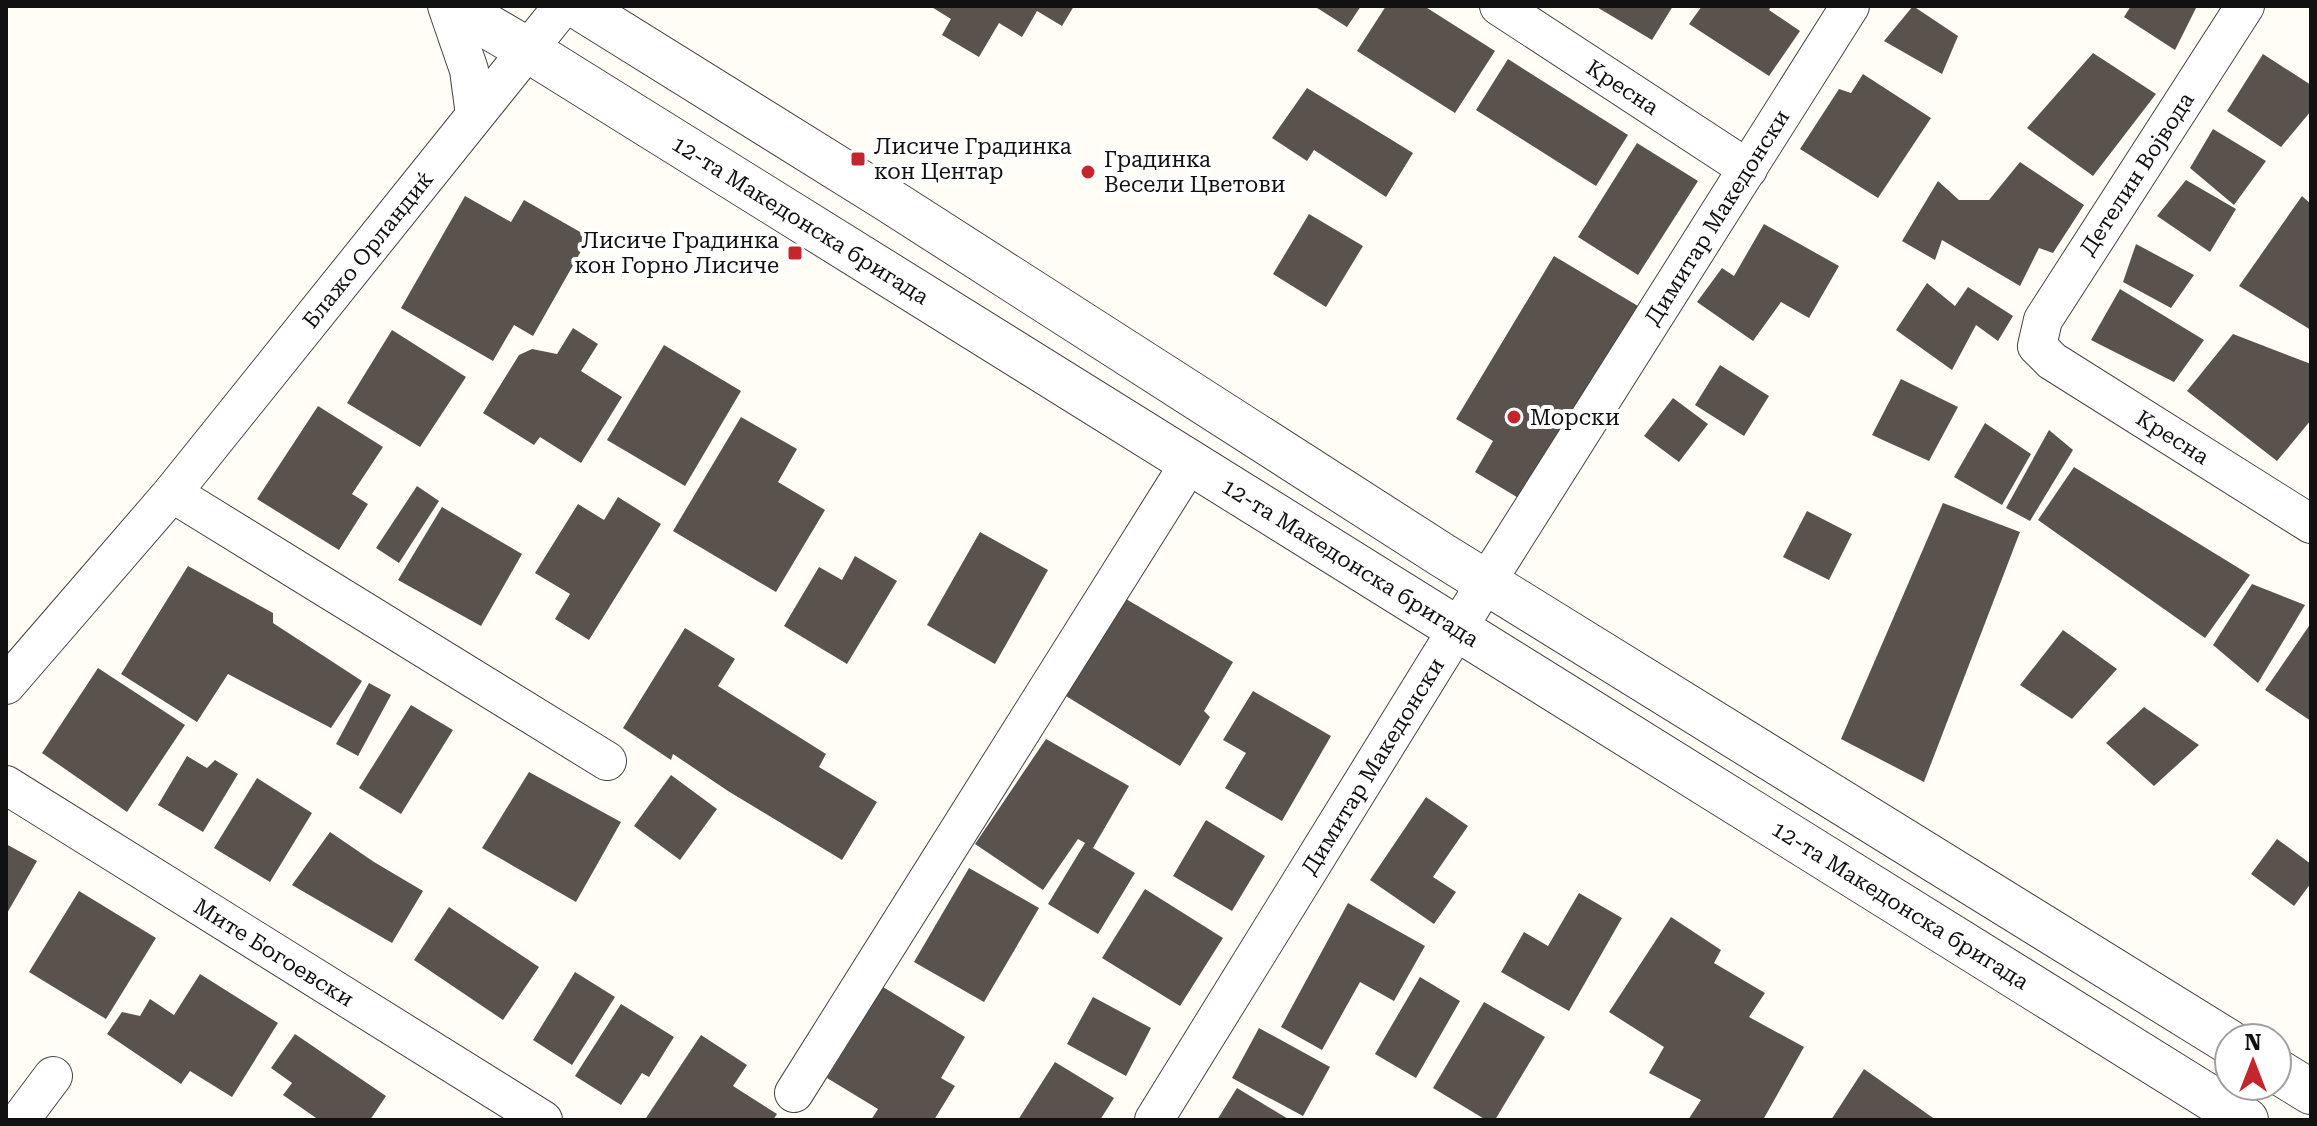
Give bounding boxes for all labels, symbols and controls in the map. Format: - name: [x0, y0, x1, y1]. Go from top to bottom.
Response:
- street label: Кресна: [1582, 54, 1664, 120]
- street label: Детелин Војвода: [2075, 88, 2199, 260]
- street label: Димитар Македонски: [1640, 105, 1794, 329]
- street label: 12-та Македонска бригада: [668, 130, 934, 309]
- place label: Лисиче Градинка кон Центар: [874, 134, 1072, 184]
- place label: Градинка Весели Цветови: [1104, 147, 1286, 197]
- marker: Лисиче Градинка кон Центар: [849, 150, 867, 168]
- marker: Градинка Весели Цветови: [1079, 163, 1097, 181]
- street label: Блажо Орландиќ: [297, 166, 438, 333]
- place label: Лисиче Градинка кон Горно Лисиче: [575, 228, 779, 278]
- marker: Лисиче Градинка кон Горно Лисиче: [786, 244, 804, 262]
- place label: Морски: [1530, 405, 1620, 430]
- street label: Кресна: [2132, 405, 2214, 469]
- marker: Морски: [1505, 408, 1523, 426]
- street label: 12-та Македонска бригада: [1218, 473, 1484, 652]
- street label: Димитар Македонски: [1296, 653, 1449, 879]
- street label: 12-та Македонска бригада: [1768, 816, 2034, 994]
- street label: Мите Богоевски: [190, 893, 359, 1011]
- north arrow: [2213, 1022, 2293, 1102]
- text: N: [2245, 1030, 2262, 1055]

